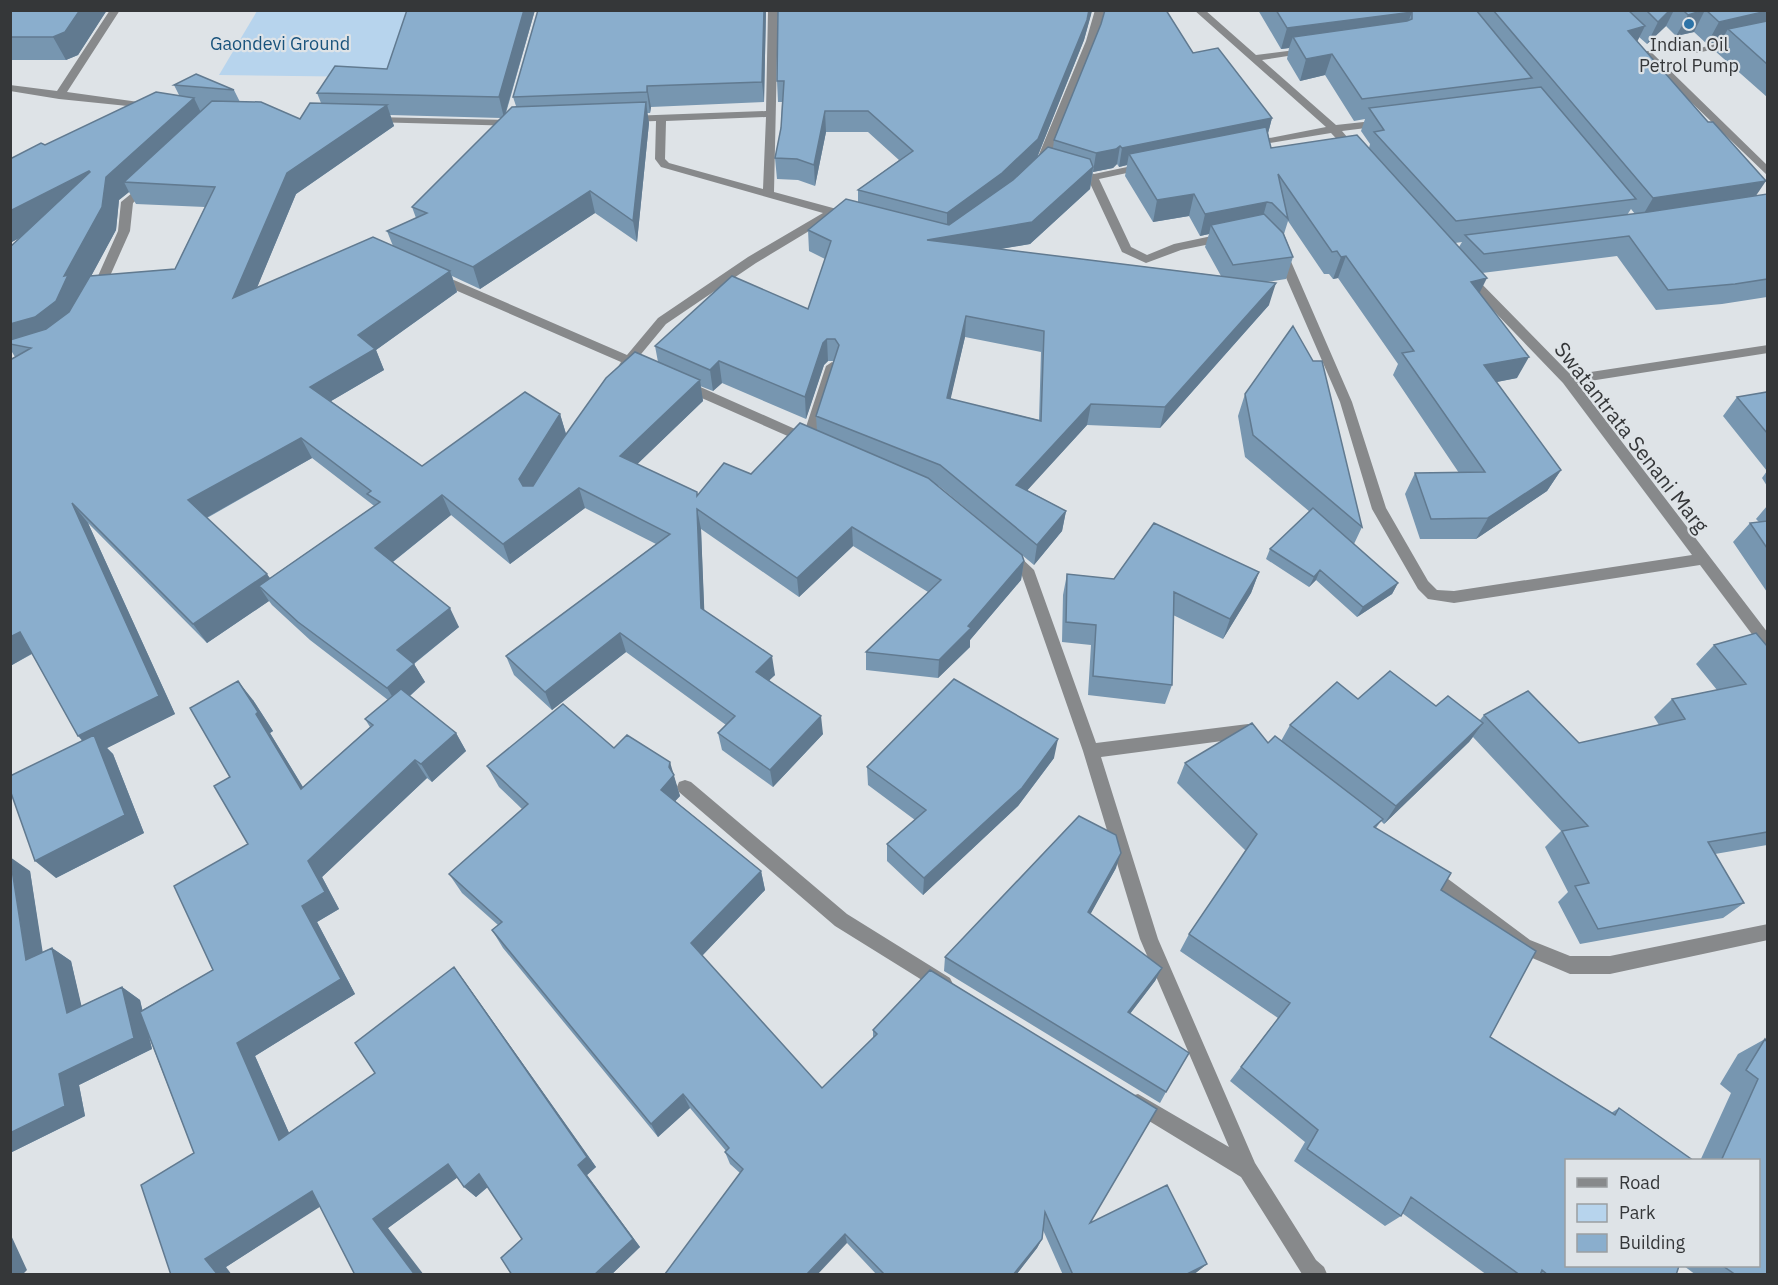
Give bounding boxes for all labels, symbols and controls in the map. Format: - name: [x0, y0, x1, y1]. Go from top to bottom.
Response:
- marker: Indian Oil Petrol Pump: [1682, 17, 1696, 31]
- park label: Gaondevi Ground: [210, 32, 350, 55]
- place label: Indian Oil Petrol Pump: [1639, 33, 1739, 77]
- street label: Swatantrata Senani Marg: [1549, 336, 1715, 538]
- legend: [1565, 1159, 1760, 1267]
- text: Road: [1619, 1171, 1660, 1194]
- text: Park: [1619, 1201, 1656, 1224]
- text: Building: [1619, 1231, 1686, 1254]

